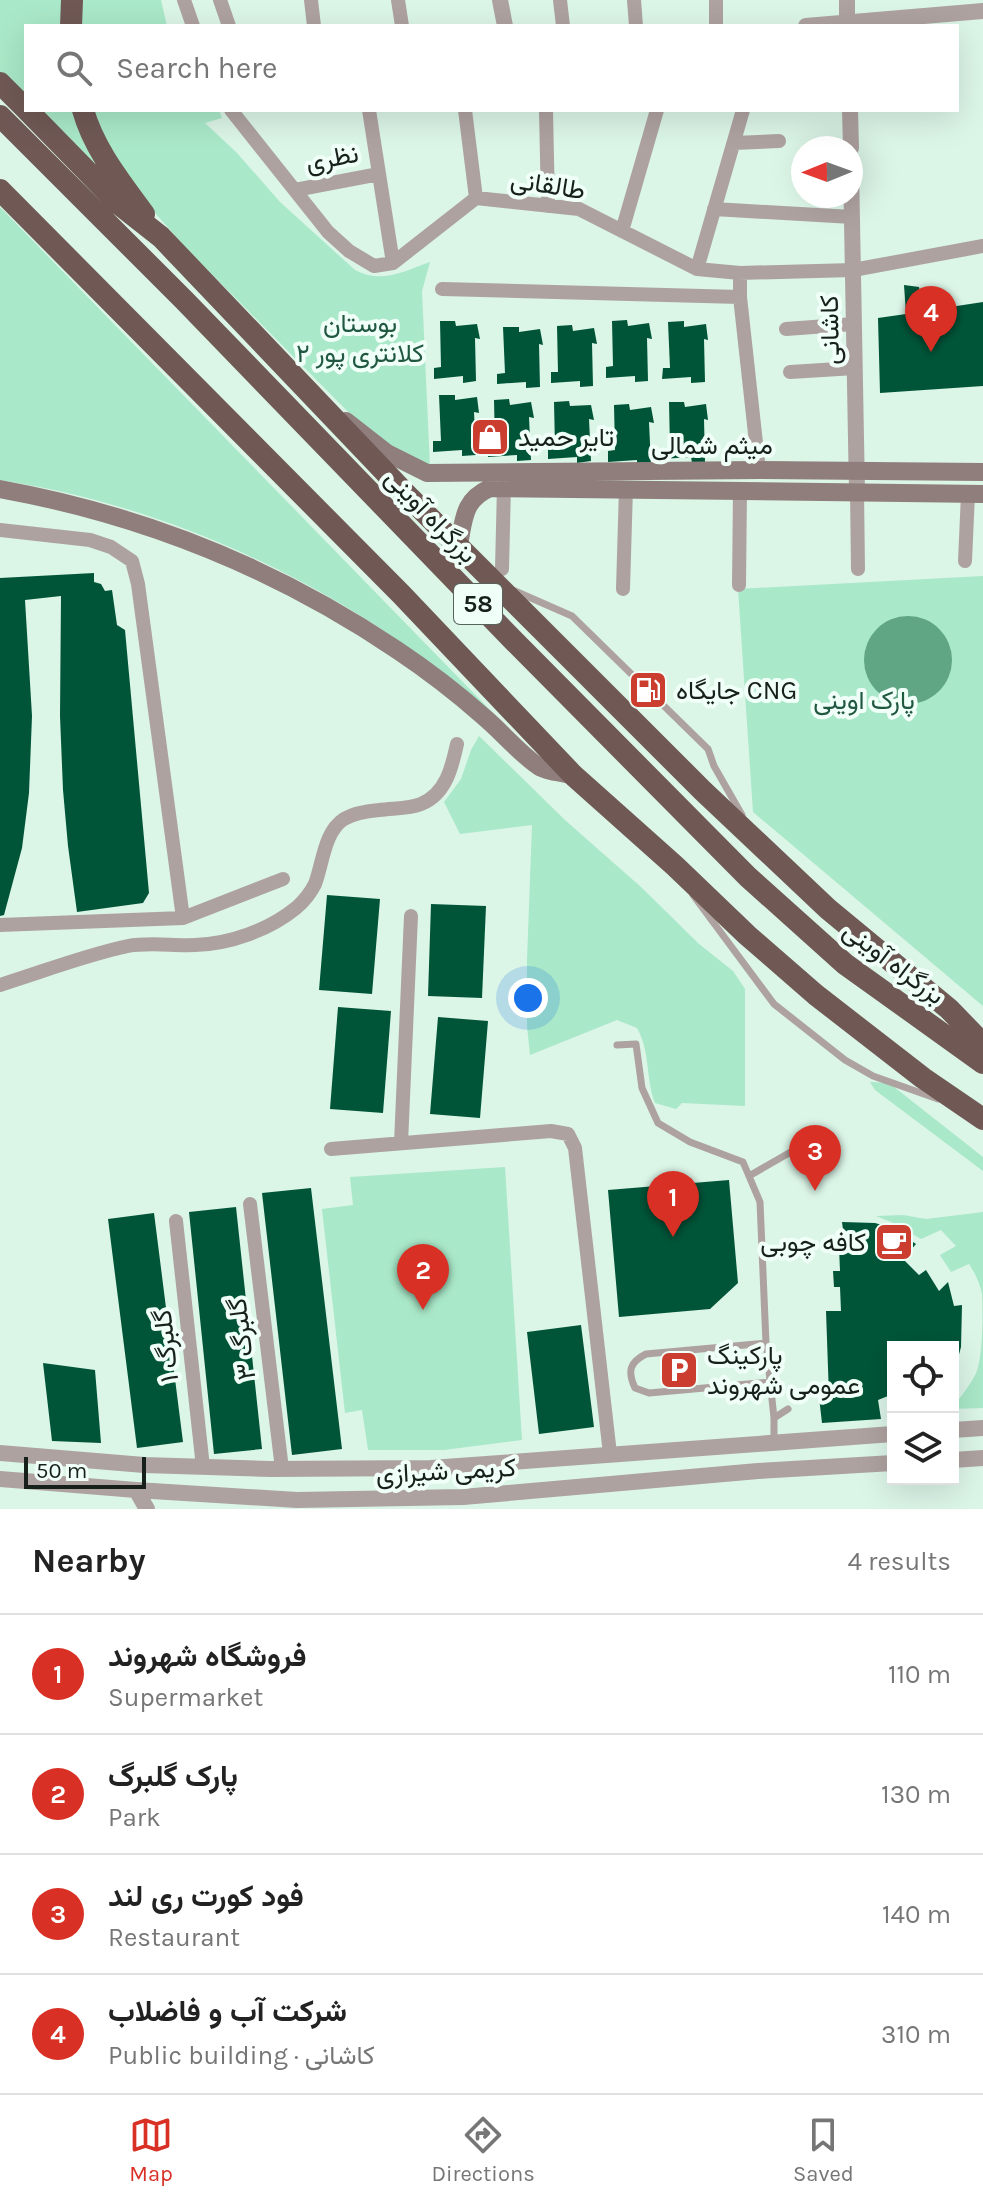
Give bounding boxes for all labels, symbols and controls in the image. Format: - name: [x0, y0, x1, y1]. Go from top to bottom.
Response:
- search box: [24, 24, 959, 112]
- icon: search: [52, 46, 96, 90]
- text: Search here: [116, 50, 277, 86]
- north arrow: [791, 136, 863, 208]
- street label: نظری: [303, 138, 361, 178]
- street label: طالقانی: [508, 164, 588, 206]
- pin: 4: [905, 286, 957, 352]
- street label: کاشانی: [814, 295, 846, 365]
- park label: بوستان کلانتری پور ۲: [296, 308, 424, 371]
- shop icon: تایر حمید: [469, 416, 511, 458]
- place label: تایر حمید: [518, 422, 614, 453]
- street label: میثم شمالی: [651, 430, 773, 462]
- street label: بزرگراه آوینی: [378, 462, 484, 570]
- road number: 58: [454, 584, 502, 624]
- fuel station icon: جایگاه CNG: [627, 669, 669, 711]
- place label: جایگاه CNG: [676, 675, 797, 706]
- park label: پارک اوینی: [813, 685, 915, 718]
- street label: بزرگراه آوینی: [837, 915, 951, 1011]
- your location: [508, 978, 548, 1018]
- pin: 3: [789, 1125, 841, 1191]
- pin: 1: [647, 1171, 699, 1237]
- cafe icon: کافه چوبی: [873, 1221, 915, 1263]
- place label: کافه چوبی: [760, 1227, 866, 1260]
- pin: 2: [397, 1244, 449, 1310]
- street label: گلبرگ ۳: [222, 1296, 262, 1382]
- street label: گلبرگ ۱: [147, 1308, 185, 1384]
- place label: پارکینگ عمومی شهروند: [707, 1340, 860, 1401]
- map controls: [887, 1341, 959, 1485]
- button: locate: [887, 1341, 959, 1413]
- parking icon: پارکینگ عمومی شهروند: [658, 1349, 700, 1391]
- button: layers: [887, 1413, 959, 1485]
- street label: کریمی شیرازی: [375, 1452, 517, 1490]
- scale bar: [24, 1453, 146, 1489]
- text: 50 m: [36, 1458, 87, 1484]
- text: Nearby: [32, 1541, 146, 1581]
- text: 4 results: [847, 1546, 951, 1577]
- text: فروشگاه شهروند: [108, 1638, 306, 1674]
- text: 1: [53, 1659, 63, 1690]
- text: 110 m: [888, 1659, 951, 1690]
- text: Supermarket: [108, 1682, 263, 1713]
- text: پارک گلبرگ: [108, 1758, 238, 1794]
- text: 2: [50, 1779, 66, 1810]
- text: 130 m: [881, 1779, 951, 1810]
- text: Park: [108, 1802, 161, 1833]
- text: فود کورت ری لند: [108, 1878, 304, 1914]
- text: 3: [50, 1899, 66, 1930]
- text: 140 m: [882, 1899, 951, 1930]
- text: Restaurant: [108, 1922, 240, 1953]
- text: شرکت آب و فاضلاب: [108, 1993, 347, 2029]
- text: 4: [50, 2019, 66, 2050]
- text: 310 m: [881, 2019, 951, 2050]
- text: Public building · کاشانی: [108, 2040, 375, 2071]
- tab: Map: [129, 2113, 173, 2187]
- tab: Directions: [431, 2113, 535, 2187]
- tab: Saved: [793, 2113, 854, 2187]

